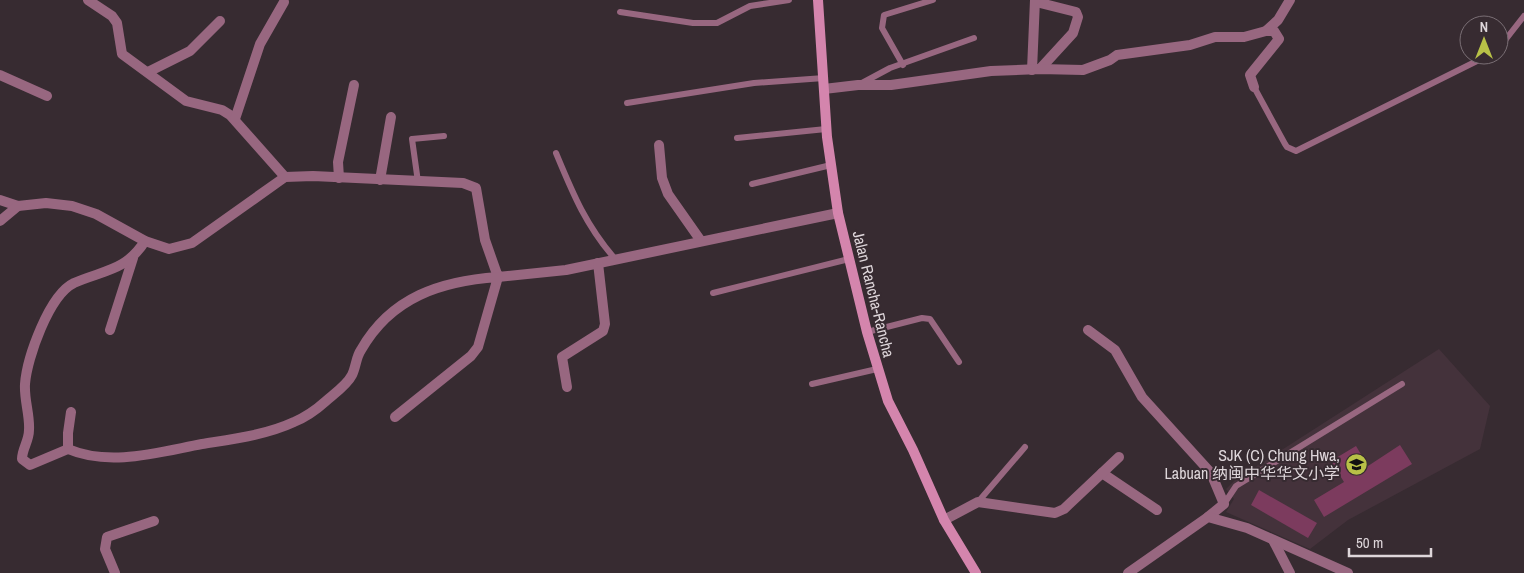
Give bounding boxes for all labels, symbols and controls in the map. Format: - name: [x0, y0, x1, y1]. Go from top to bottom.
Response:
- north arrow: [1459, 15, 1509, 65]
- text: N: [1480, 18, 1488, 36]
- street label: Jalan Rancha-Rancha: [848, 228, 901, 360]
- place label: SJK (C) Chung Hwa, Labuan 纳闽中华华文小学: [1165, 444, 1340, 484]
- school or university icon: SJK (C) Chung Hwa, Labuan 纳闽中华华文小学: [1344, 452, 1368, 476]
- scale bar: [1349, 526, 1432, 558]
- text: 50 m: [1356, 532, 1383, 553]

